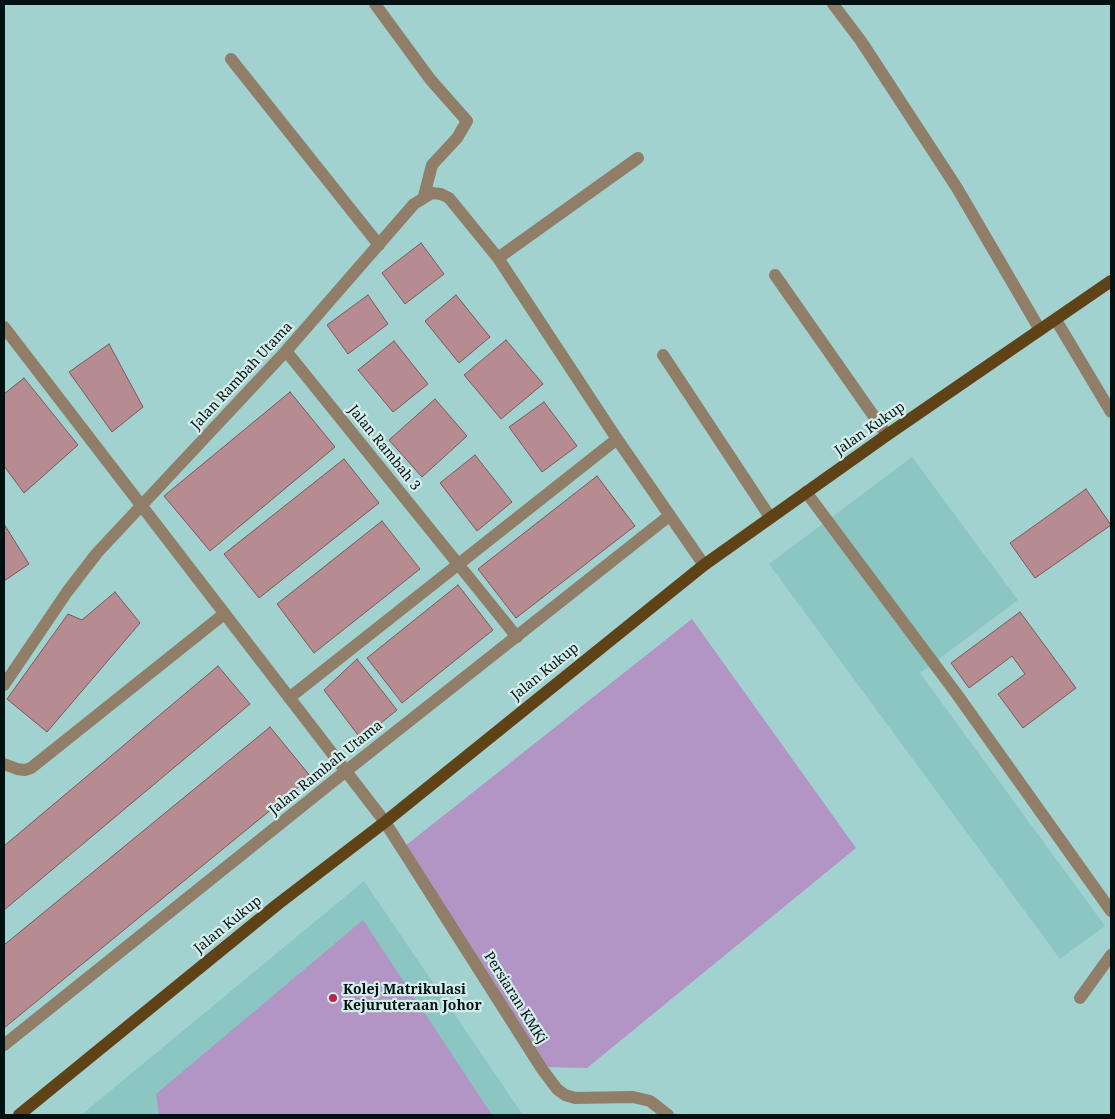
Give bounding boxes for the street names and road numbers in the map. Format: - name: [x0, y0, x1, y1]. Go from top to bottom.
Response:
- street label: Jalan Rambah Utama: [188, 319, 296, 433]
- street label: Jalan Kukup: [832, 399, 908, 459]
- street label: Jalan Rambah 3: [344, 402, 424, 494]
- street label: Jalan Kukup: [508, 640, 582, 704]
- street label: Jalan Rambah Utama: [266, 717, 386, 819]
- street label: Jalan Kukup: [191, 893, 265, 957]
- street label: Persiaran KMKj: [480, 949, 550, 1047]

